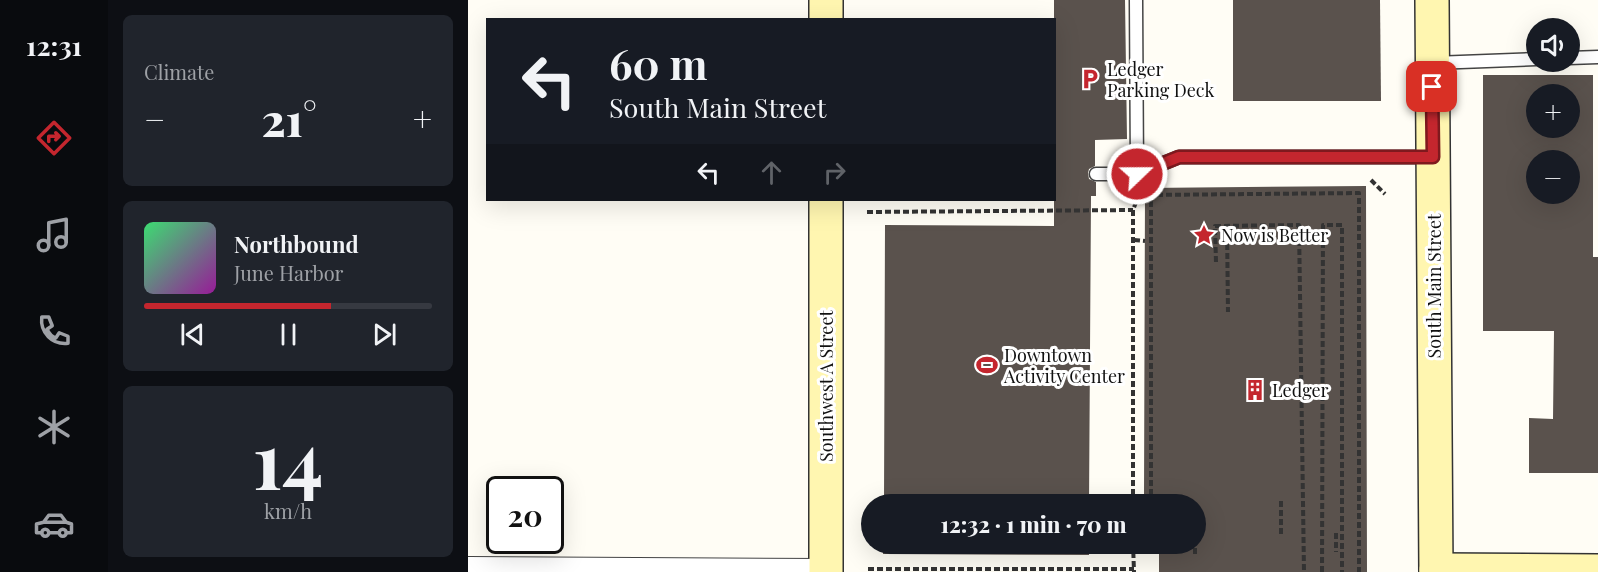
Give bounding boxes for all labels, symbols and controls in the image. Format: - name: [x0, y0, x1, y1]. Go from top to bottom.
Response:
- map controls: [1526, 18, 1580, 204]
- button: sound: [1526, 18, 1580, 72]
- text: 12:31: [26, 27, 82, 63]
- text: 60 m: [609, 35, 707, 91]
- icon: left: [510, 42, 588, 120]
- place label: Ledger Parking Deck: [1107, 57, 1215, 102]
- text: Climate: [144, 58, 214, 85]
- pin: [1406, 61, 1457, 112]
- parking icon: Ledger Parking Deck: [1078, 67, 1102, 91]
- icon: arrive: [1415, 70, 1448, 103]
- button: +: [1526, 84, 1580, 138]
- text: 21°: [261, 88, 317, 148]
- text: South Main Street: [609, 89, 826, 125]
- text: −: [144, 96, 165, 140]
- text: +: [413, 96, 432, 140]
- icon: directions: [33, 117, 75, 159]
- position arrow: [1105, 142, 1169, 206]
- button: −: [1526, 150, 1580, 204]
- icon: left: [692, 156, 725, 189]
- icon: ahead: [755, 156, 788, 189]
- icon: right: [818, 156, 851, 189]
- street label: South Main Street: [1422, 213, 1446, 358]
- icon: music: [33, 214, 75, 256]
- place icon: Now is Better: [1192, 223, 1216, 247]
- place label: Now is Better: [1221, 223, 1328, 247]
- text: Northbound: [234, 229, 359, 259]
- text: June Harbor: [234, 259, 344, 286]
- street label: Southwest A Street: [814, 309, 838, 462]
- icon: phone: [33, 310, 75, 352]
- icon: previous: [176, 318, 209, 351]
- icon: pause: [272, 318, 305, 351]
- icon: next: [368, 318, 401, 351]
- place label: Downtown Activity Center: [1003, 343, 1125, 388]
- sports icon: Downtown Activity Center: [975, 353, 999, 377]
- building icon: Ledger: [1243, 378, 1267, 402]
- place label: Ledger: [1272, 378, 1329, 402]
- icon: climate: [33, 406, 75, 448]
- text: 14: [252, 406, 324, 510]
- speed limit sign: 20: [486, 476, 564, 554]
- text: km/h: [264, 497, 312, 524]
- icon: car: [33, 503, 75, 545]
- text: 12:32 · 1 min · 70 m: [940, 509, 1127, 539]

